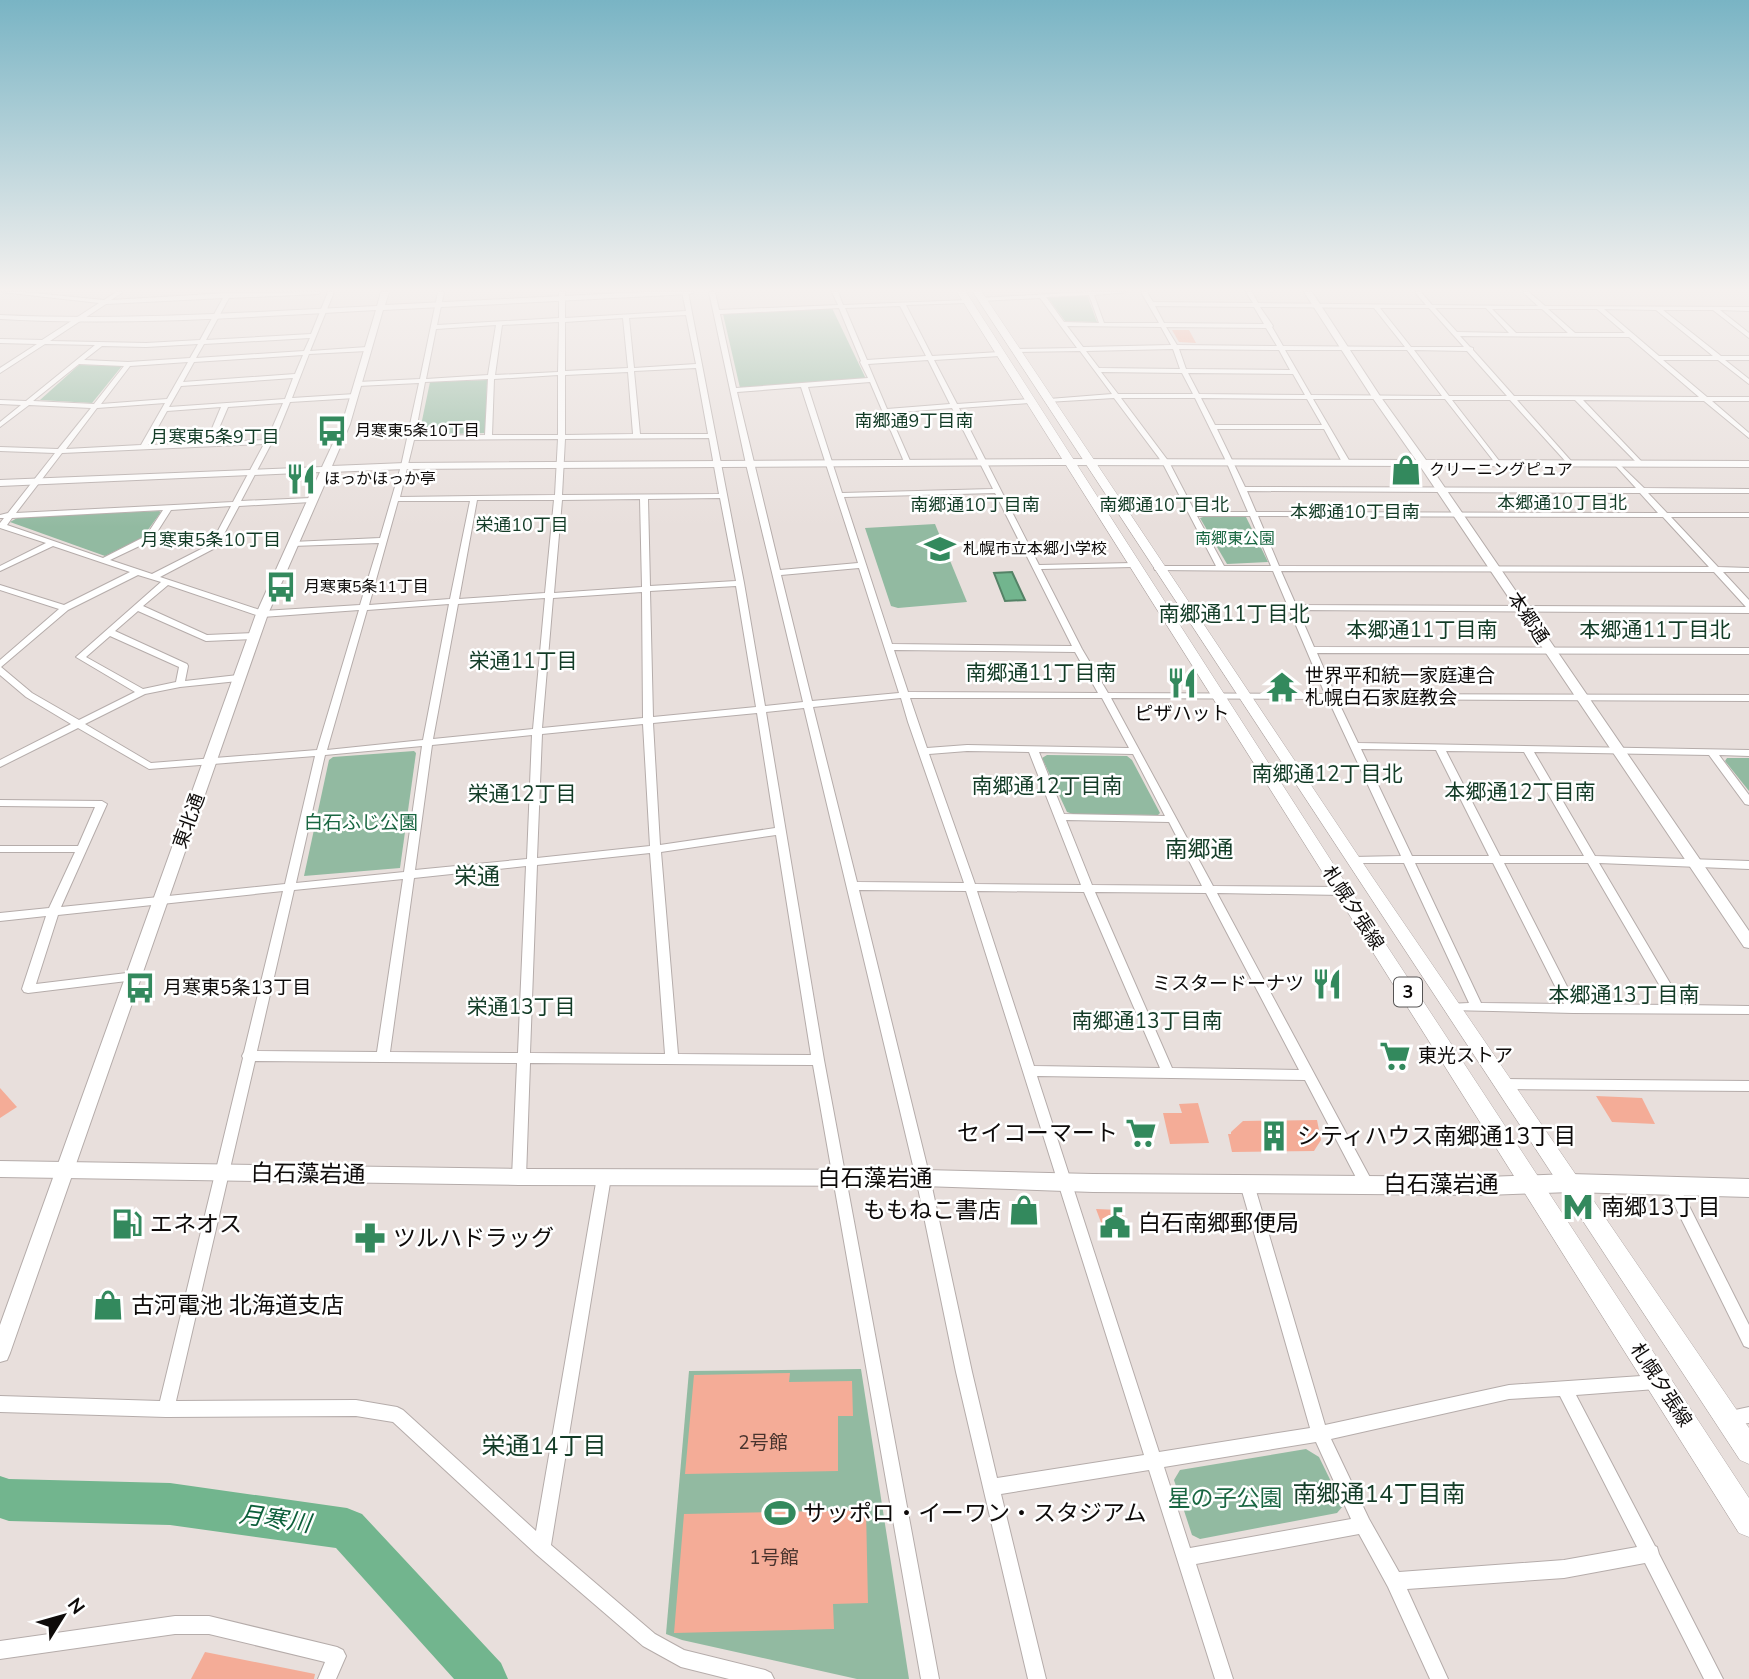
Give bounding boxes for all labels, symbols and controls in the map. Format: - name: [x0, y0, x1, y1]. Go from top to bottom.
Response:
- district label: 南郷通9丁目南: [855, 409, 973, 433]
- bus stop icon: 月寒東5条10丁目: [315, 414, 349, 448]
- place label: 月寒東5条10丁目: [355, 420, 480, 442]
- district label: 月寒東5条9丁目: [150, 425, 280, 449]
- shop icon: クリーニングピュア: [1389, 453, 1423, 487]
- place label: クリーニングピュア: [1429, 459, 1573, 481]
- restaurant icon: ほっかほっか亭: [284, 462, 318, 496]
- place label: ほっかほっか亭: [324, 468, 436, 490]
- district label: 本郷通10丁目北: [1497, 491, 1627, 515]
- district label: 南郷通10丁目南: [910, 493, 1040, 517]
- district label: 南郷通10丁目北: [1099, 493, 1229, 517]
- district label: 本郷通10丁目南: [1290, 500, 1420, 524]
- district label: 栄通10丁目: [475, 513, 569, 537]
- district label: 月寒東5条10丁目: [141, 528, 281, 552]
- park label: 南郷東公園: [1195, 528, 1275, 550]
- school or university icon: 札幌市立本郷小学校: [923, 532, 957, 566]
- place label: 札幌市立本郷小学校: [963, 538, 1107, 560]
- bus stop icon: 月寒東5条11丁目: [264, 570, 298, 604]
- place label: 月寒東5条11丁目: [304, 576, 429, 598]
- street label: 本郷通: [1501, 587, 1555, 649]
- district label: 南郷通11丁目北: [1158, 600, 1310, 628]
- district label: 本郷通11丁目南: [1346, 616, 1498, 644]
- district label: 本郷通11丁目北: [1579, 616, 1731, 644]
- district label: 栄通11丁目: [468, 647, 578, 675]
- district label: 南郷通11丁目南: [965, 659, 1117, 687]
- place label: 世界平和統一家庭連合 札幌白石家庭教会: [1305, 663, 1495, 711]
- restaurant icon: ピザハット: [1165, 666, 1199, 700]
- temple icon: 世界平和統一家庭連合 札幌白石家庭教会: [1265, 670, 1299, 704]
- place label: ピザハット: [1134, 701, 1230, 727]
- district label: 南郷通12丁目北: [1251, 760, 1403, 788]
- district label: 南郷通12丁目南: [971, 772, 1123, 800]
- district label: 本郷通12丁目南: [1444, 778, 1596, 806]
- district label: 栄通12丁目: [467, 780, 577, 808]
- street label: 東北通: [167, 790, 211, 852]
- park label: 白石ふじ公園: [304, 810, 418, 836]
- district label: 南郷通: [1165, 834, 1234, 865]
- district label: 栄通: [454, 861, 500, 892]
- street label: 札幌夕張線: [1316, 861, 1390, 955]
- restaurant icon: ミスタードーナツ: [1310, 967, 1344, 1001]
- bus stop icon: 月寒東5条13丁目: [123, 971, 157, 1005]
- place label: ミスタードーナツ: [1152, 971, 1304, 997]
- place label: 月寒東5条13丁目: [163, 975, 311, 1001]
- road number: 3: [1394, 978, 1422, 1007]
- district label: 本郷通13丁目南: [1548, 981, 1700, 1009]
- district label: 栄通13丁目: [466, 993, 576, 1021]
- district label: 南郷通13丁目南: [1071, 1007, 1223, 1035]
- supermarket icon: 東光ストア: [1378, 1039, 1412, 1073]
- place label: 東光ストア: [1418, 1043, 1513, 1069]
- supermarket icon: セイコーマート: [1124, 1116, 1158, 1150]
- place label: セイコーマート: [957, 1118, 1118, 1149]
- building icon: シティハウス南郷通13丁目: [1257, 1119, 1291, 1153]
- place label: シティハウス南郷通13丁目: [1297, 1121, 1576, 1152]
- street label: 白石藻岩通: [250, 1157, 366, 1191]
- street label: 白石藻岩通: [818, 1163, 933, 1194]
- street label: 白石藻岩通: [1384, 1169, 1499, 1200]
- metro station icon: 南郷13丁目: [1561, 1190, 1595, 1224]
- place label: 南郷13丁目: [1601, 1192, 1721, 1223]
- shop icon: ももねこ書店: [1007, 1193, 1041, 1227]
- place label: ももねこ書店: [863, 1195, 1001, 1226]
- public building icon: 白石南郷郵便局: [1098, 1206, 1132, 1240]
- fuel station icon: エネオス: [110, 1207, 144, 1241]
- place label: 白石南郷郵便局: [1138, 1208, 1299, 1239]
- place label: エネオス: [150, 1209, 242, 1240]
- pharmacy icon: ツルハドラッグ: [353, 1221, 387, 1255]
- place label: ツルハドラッグ: [393, 1223, 554, 1254]
- shop icon: 古河電池 北海道支店: [91, 1288, 125, 1322]
- place label: 古河電池 北海道支店: [131, 1290, 344, 1321]
- street label: 札幌夕張線: [1624, 1338, 1698, 1432]
- district label: 栄通14丁目: [482, 1430, 606, 1462]
- house number: 2号館: [738, 1430, 788, 1456]
- district label: 南郷通14丁目南: [1293, 1478, 1465, 1510]
- park label: 星の子公園: [1168, 1483, 1283, 1514]
- sports icon: サッポロ・イーワン・スタジアム: [763, 1496, 797, 1530]
- water label: 月寒川: [237, 1498, 316, 1540]
- place label: サッポロ・イーワン・スタジアム: [803, 1498, 1146, 1529]
- house number: 1号館: [749, 1545, 799, 1571]
- north arrow: [28, 1581, 98, 1651]
- text: N: [61, 1593, 90, 1620]

